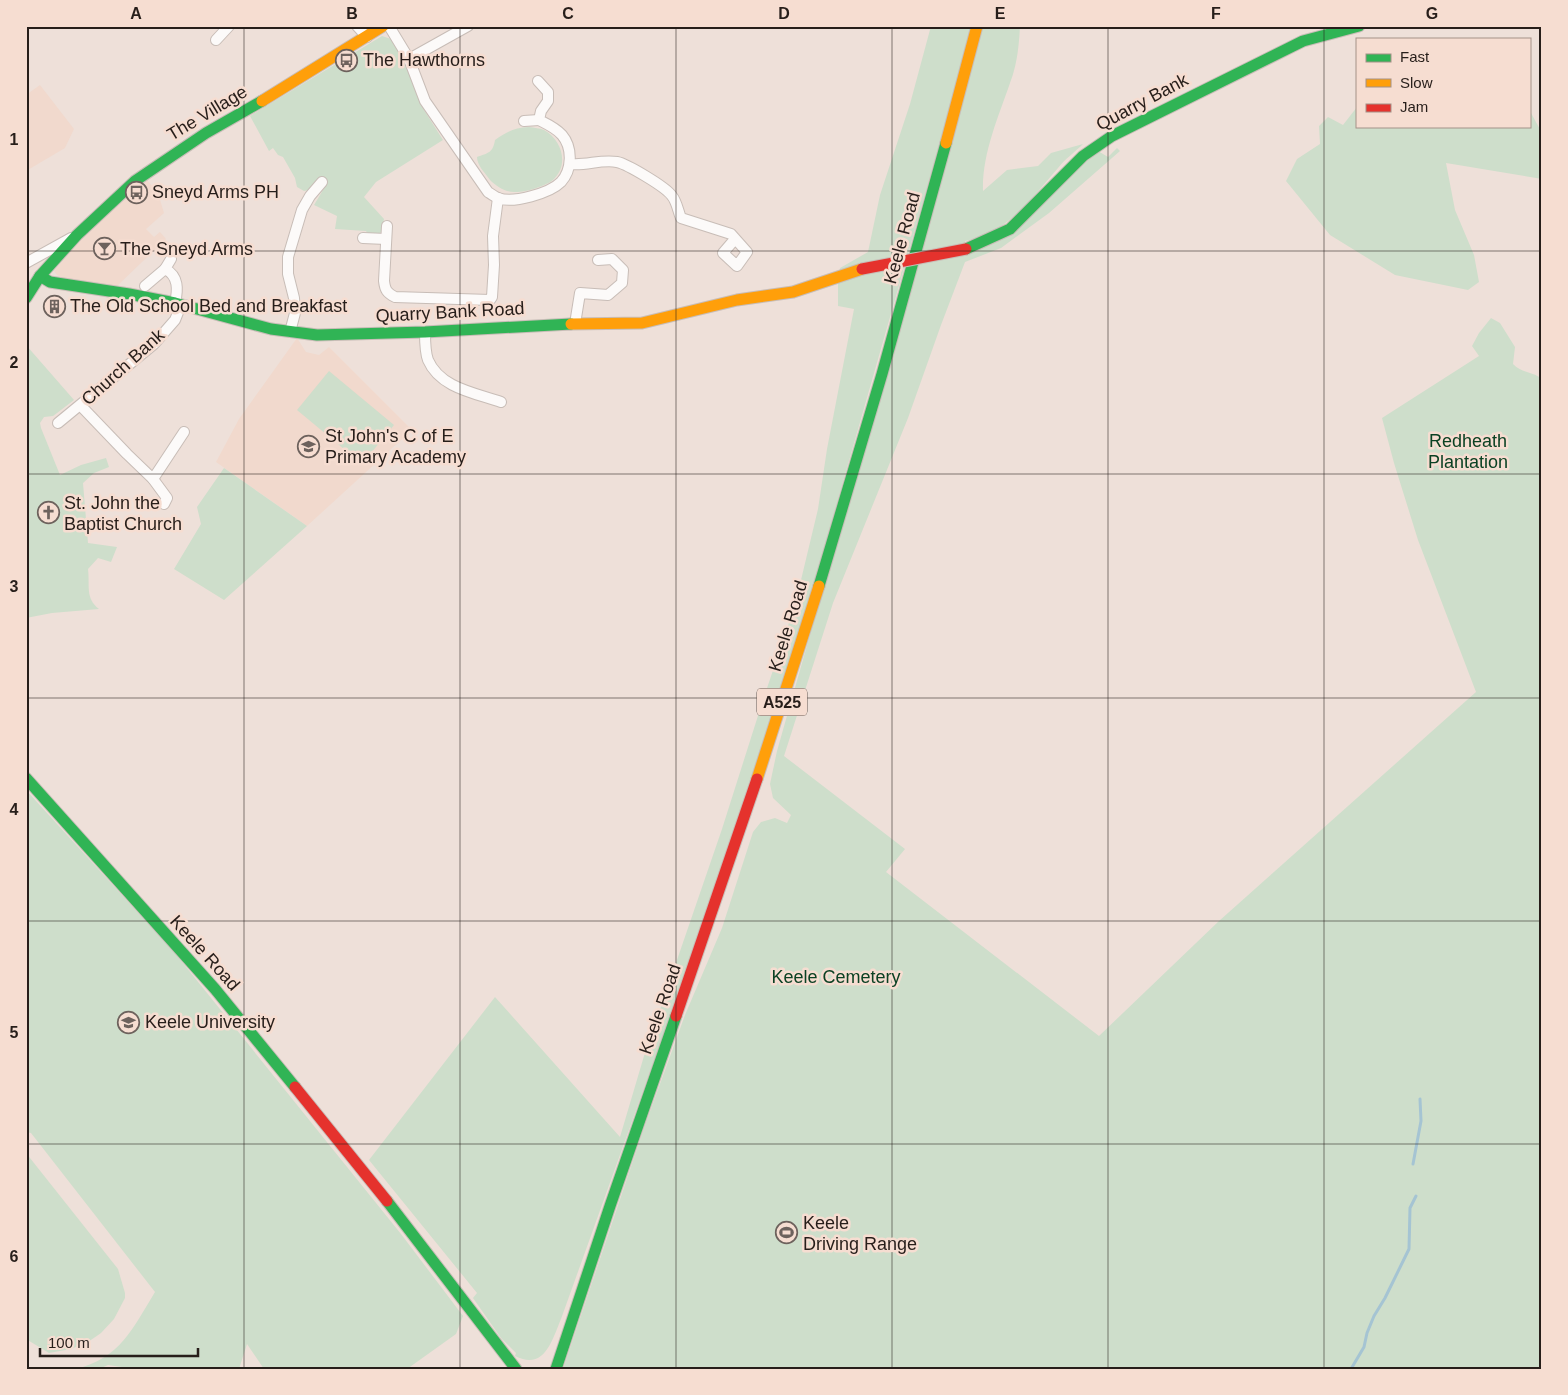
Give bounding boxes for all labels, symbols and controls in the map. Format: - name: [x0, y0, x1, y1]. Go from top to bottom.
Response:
- text: A: [130, 5, 142, 22]
- text: B: [346, 5, 358, 22]
- text: C: [562, 5, 574, 22]
- text: D: [778, 5, 790, 22]
- text: E: [995, 5, 1006, 22]
- text: F: [1211, 5, 1221, 22]
- text: G: [1426, 5, 1438, 22]
- legend: [1356, 38, 1530, 128]
- bus stop icon: The Hawthorns: [335, 48, 359, 72]
- text: Fast: [1400, 48, 1430, 65]
- place label: The Hawthorns: [363, 50, 485, 70]
- street label: Quarry Bank: [1093, 69, 1192, 135]
- text: Slow: [1400, 74, 1433, 91]
- street label: The Village: [163, 81, 251, 145]
- text: Jam: [1400, 98, 1428, 115]
- text: 1: [10, 131, 19, 148]
- bus stop icon: Sneyd Arms PH: [124, 180, 148, 204]
- place label: Sneyd Arms PH: [152, 182, 279, 202]
- street label: Keele Road: [880, 190, 924, 286]
- bar icon: The Sneyd Arms: [92, 237, 116, 261]
- place label: The Sneyd Arms: [120, 239, 253, 259]
- building icon: The Old School Bed and Breakfast: [42, 294, 66, 318]
- place label: The Old School Bed and Breakfast: [70, 296, 347, 316]
- street label: Quarry Bank Road: [375, 298, 525, 326]
- street label: Church Bank: [78, 324, 169, 409]
- text: 2: [10, 354, 19, 371]
- place label: St John's C of E Primary Academy: [325, 426, 466, 467]
- park label: Redheath Plantation: [1428, 431, 1508, 472]
- school or university icon: St John's C of E Primary Academy: [297, 434, 321, 458]
- place label: St. John the Baptist Church: [64, 493, 182, 534]
- church icon: St. John the Baptist Church: [36, 501, 60, 525]
- text: 3: [10, 578, 19, 595]
- street label: Keele Road: [765, 578, 811, 674]
- road number: A525: [757, 689, 807, 716]
- text: 4: [10, 801, 19, 818]
- street label: Keele Road: [166, 911, 244, 995]
- street label: Keele Road: [635, 961, 685, 1057]
- park label: Keele Cemetery: [771, 967, 901, 987]
- school or university icon: Keele University: [117, 1010, 141, 1034]
- place label: Keele University: [145, 1012, 275, 1032]
- text: 5: [10, 1024, 19, 1041]
- place label: Keele Driving Range: [803, 1213, 917, 1254]
- sports icon: Keele Driving Range: [775, 1221, 799, 1245]
- text: 6: [10, 1248, 19, 1265]
- scale bar: [40, 1325, 198, 1357]
- text: 100 m: [48, 1334, 90, 1351]

